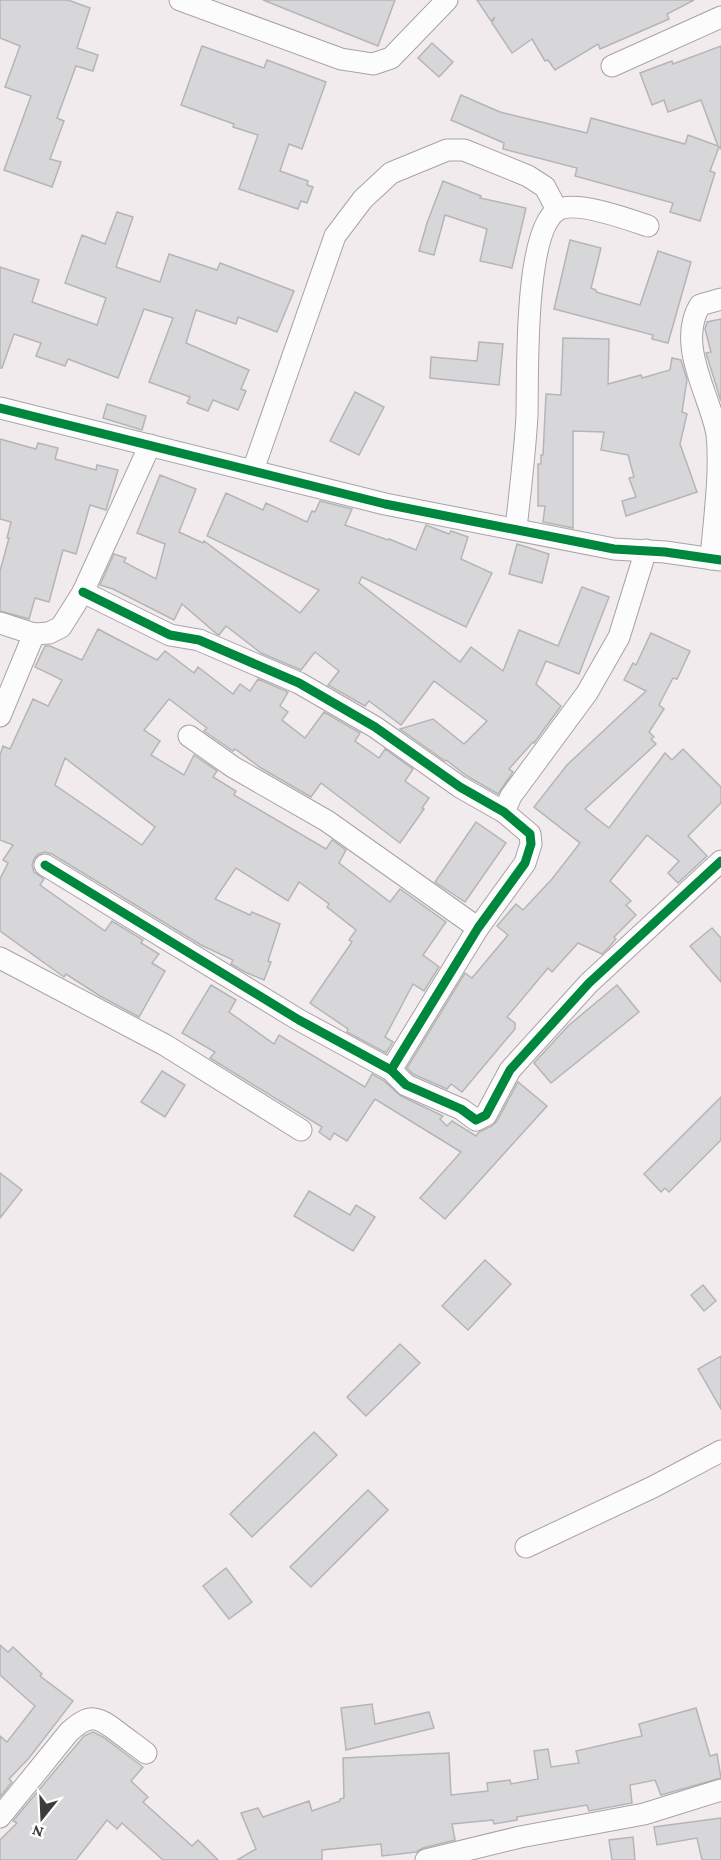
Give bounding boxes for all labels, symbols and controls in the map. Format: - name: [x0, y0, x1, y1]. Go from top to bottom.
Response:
- north arrow: [12, 1788, 72, 1848]
- text: N: [30, 1822, 45, 1842]

